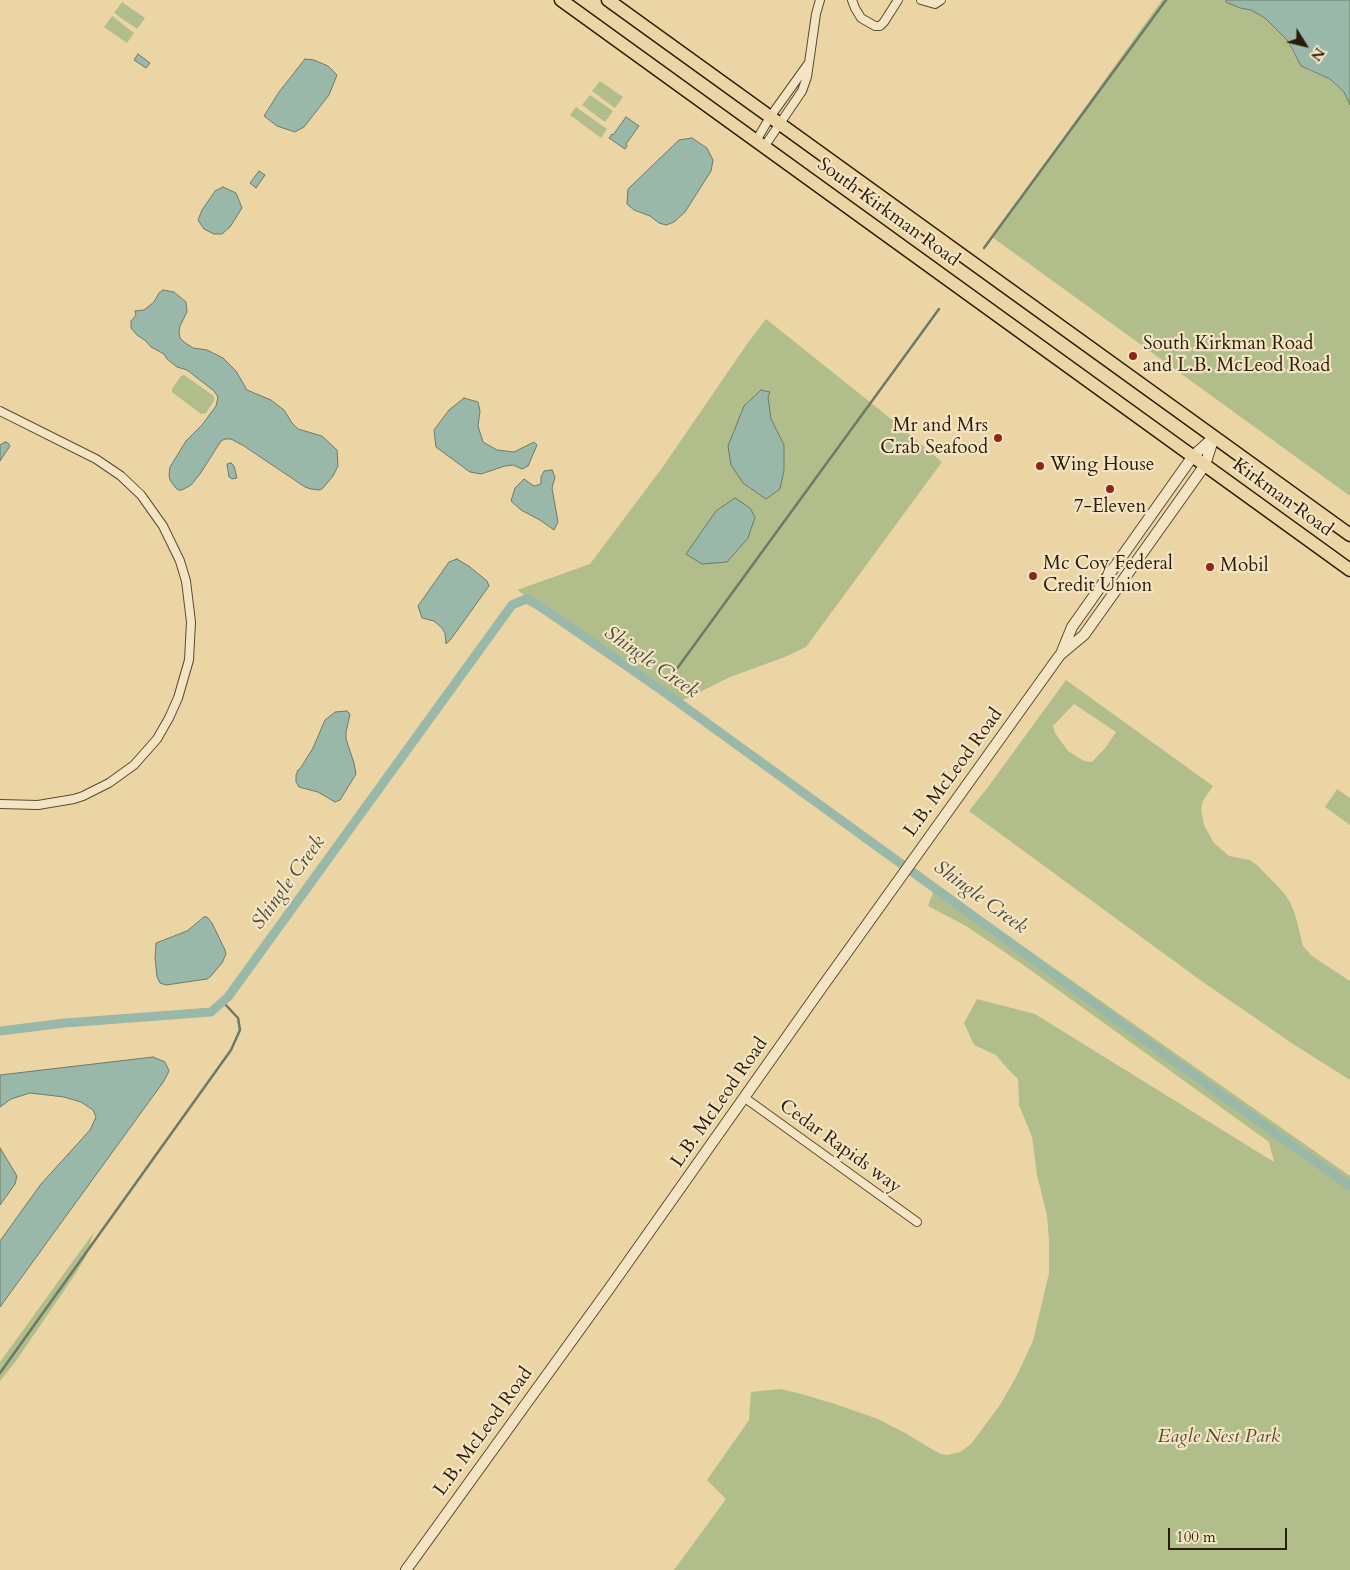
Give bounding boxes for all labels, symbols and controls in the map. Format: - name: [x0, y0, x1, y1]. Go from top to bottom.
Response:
- north arrow: [1280, 20, 1330, 70]
- text: N: [1306, 44, 1329, 65]
- street label: South Kirkman Road: [812, 154, 964, 272]
- place label: South Kirkman Road and L.B. McLeod Road: [1143, 334, 1330, 378]
- marker: South Kirkman Road and L.B. McLeod Road: [1127, 350, 1139, 362]
- place label: Mr and Mrs Crab Seafood: [880, 416, 988, 460]
- marker: Mr and Mrs Crab Seafood: [992, 432, 1004, 444]
- street label: Kirkman Road: [1227, 454, 1337, 542]
- place label: Wing House: [1050, 455, 1154, 477]
- marker: Wing House: [1034, 460, 1046, 472]
- marker: 7-Eleven: [1104, 483, 1116, 495]
- place label: 7-Eleven: [1074, 497, 1146, 519]
- place label: Mc Coy Federal Credit Union: [1043, 554, 1173, 598]
- place label: Mobil: [1220, 556, 1269, 578]
- marker: Mobil: [1204, 561, 1216, 573]
- marker: Mc Coy Federal Credit Union: [1027, 570, 1039, 582]
- water label: Shingle Creek: [599, 622, 703, 704]
- street label: L.B. McLeod Road: [900, 704, 1008, 842]
- water label: Shingle Creek: [247, 831, 331, 935]
- water label: Shingle Creek: [928, 856, 1032, 940]
- street label: L.B. McLeod Road: [667, 1034, 773, 1172]
- street label: Cedar Rapids way: [774, 1095, 906, 1199]
- street label: L.B. McLeod Road: [430, 1363, 538, 1501]
- park label: Eagle Nest Park: [1158, 1427, 1280, 1449]
- scale bar: [1170, 1518, 1289, 1550]
- text: 100 m: [1176, 1527, 1216, 1547]

